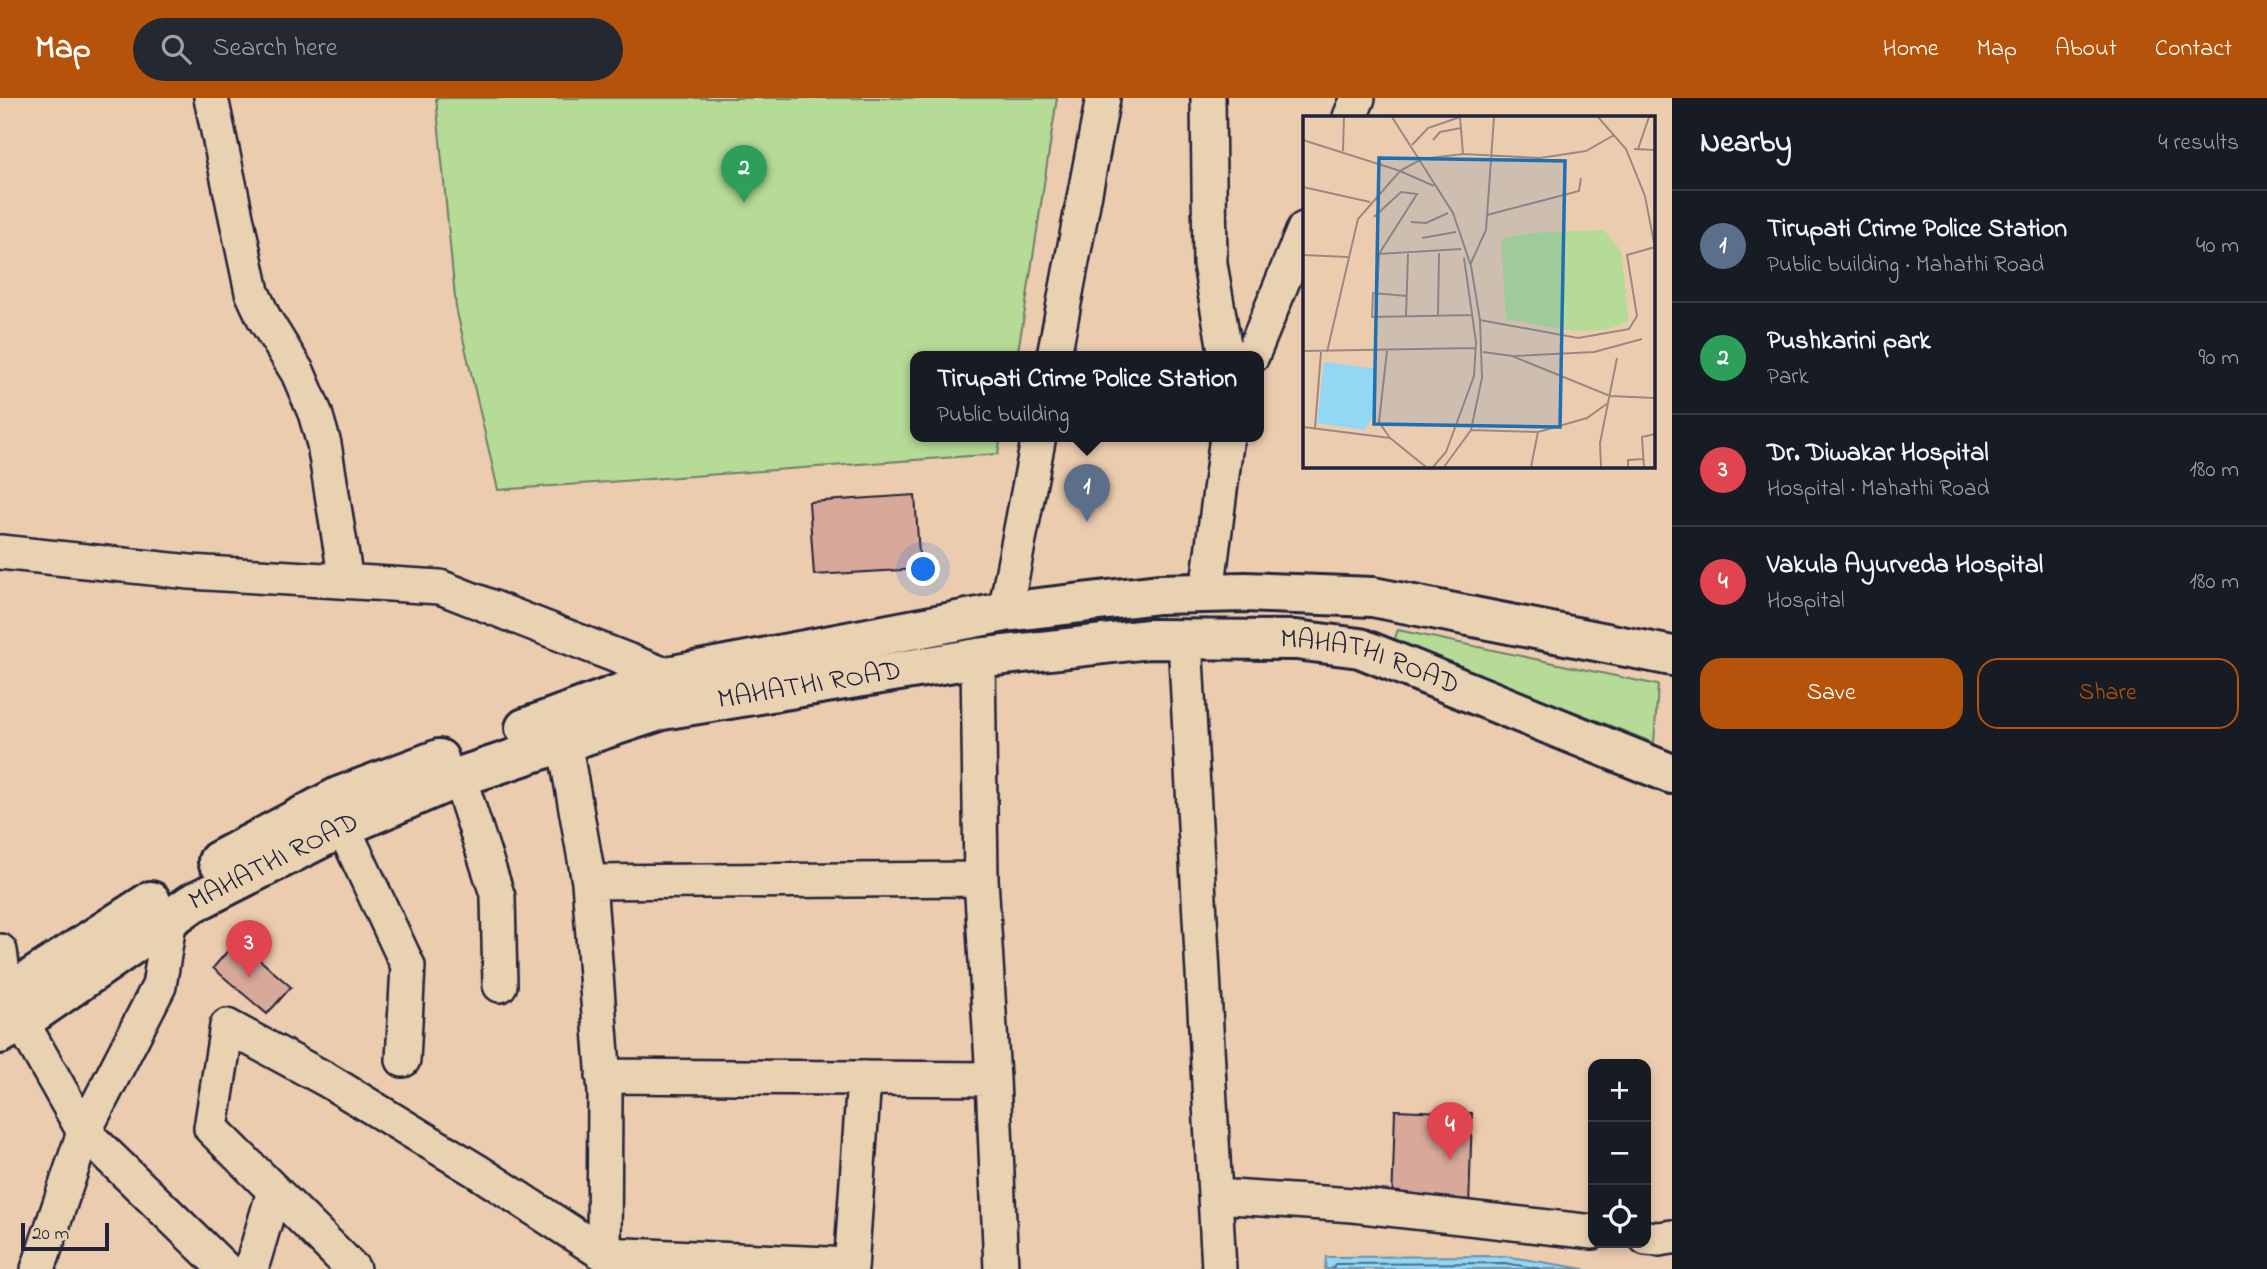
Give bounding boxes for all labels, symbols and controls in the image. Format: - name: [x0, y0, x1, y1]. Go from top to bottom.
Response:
- search box: [133, 18, 623, 81]
- text: Map: [35, 25, 91, 73]
- icon: search: [157, 30, 195, 68]
- text: Search here: [213, 30, 337, 68]
- text: Home: [1883, 32, 1939, 67]
- text: Map: [1977, 32, 2017, 67]
- text: About: [2055, 32, 2117, 67]
- text: Contact: [2155, 32, 2232, 67]
- inset map: [1303, 116, 1654, 467]
- text: Nearby: [1700, 122, 1792, 166]
- text: 4 results: [2158, 127, 2239, 160]
- pin: 2: [721, 145, 767, 203]
- text: Tirupati Crime Police Station: [1767, 211, 2067, 249]
- text: 1: [1719, 230, 1727, 263]
- text: 40 m: [2196, 230, 2239, 263]
- text: Public building · Mahathi Road: [1767, 249, 2044, 282]
- text: Pushkarini park: [1767, 323, 1931, 361]
- text: 2: [1717, 342, 1729, 375]
- text: 90 m: [2199, 342, 2239, 375]
- popup: [910, 351, 1264, 442]
- text: Tirupati Crime Police Station: [937, 361, 1237, 399]
- text: Park: [1767, 361, 1809, 394]
- text: Public building: [937, 399, 1069, 432]
- text: Dr. Diwakar Hospital: [1767, 435, 1989, 473]
- text: 3: [1718, 454, 1728, 487]
- text: 180 m: [2190, 454, 2239, 487]
- pin: 1: [1064, 464, 1110, 522]
- text: Hospital · Mahathi Road: [1767, 473, 1989, 506]
- text: Vakula Ayurveda Hospital: [1767, 547, 2043, 585]
- your location: [906, 552, 940, 586]
- text: 4: [1718, 566, 1728, 599]
- text: 180 m: [2190, 566, 2239, 599]
- text: Hospital: [1767, 585, 1845, 618]
- street label: MAHATHI ROAD: [1280, 619, 1465, 706]
- street label: MAHATHI ROAD: [714, 650, 904, 721]
- button: Save: [1700, 658, 1963, 729]
- button: Share: [1977, 658, 2239, 729]
- street label: MAHATHI ROAD: [182, 802, 365, 922]
- pin: 3: [226, 920, 272, 978]
- map controls: [1588, 1059, 1651, 1248]
- button: +: [1588, 1059, 1651, 1122]
- pin: 4: [1427, 1102, 1473, 1160]
- button: −: [1588, 1122, 1651, 1185]
- button: locate: [1588, 1185, 1651, 1248]
- scale bar: [21, 1220, 108, 1252]
- text: 20 m: [32, 1221, 69, 1248]

